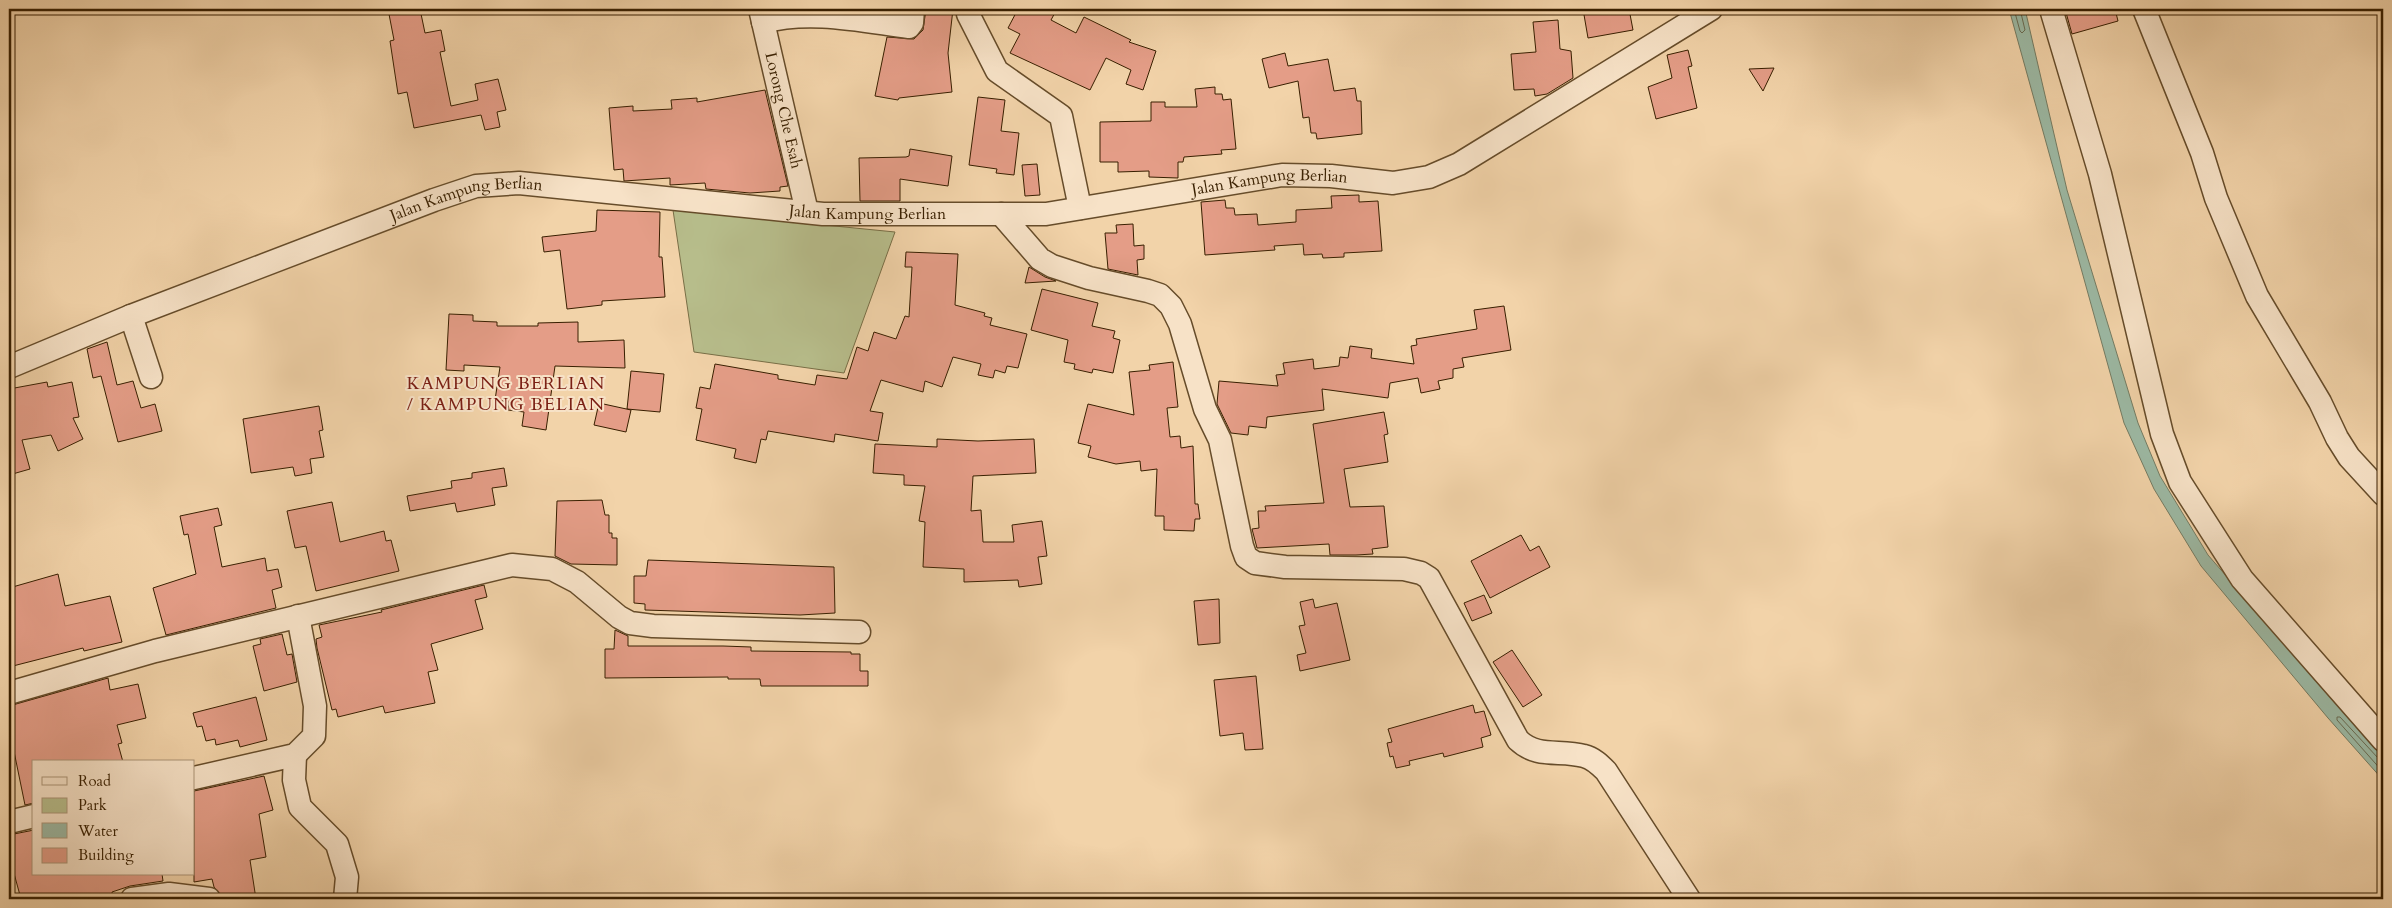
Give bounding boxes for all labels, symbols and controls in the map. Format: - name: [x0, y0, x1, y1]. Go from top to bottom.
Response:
- street label: Lorong Che Esah: [759, 50, 808, 171]
- street label: Jalan Kampung Berlian: [1188, 163, 1349, 201]
- street label: Jalan Kampung Berlian: [385, 172, 544, 228]
- street label: Jalan Kampung Berlian: [786, 199, 946, 225]
- district label: KAMPUNG BERLIAN / KAMPUNG BELIAN: [407, 371, 605, 417]
- legend: [32, 760, 195, 876]
- text: Road: [78, 771, 111, 791]
- text: Park: [78, 795, 107, 815]
- text: Water: [77, 821, 119, 841]
- text: Building: [78, 845, 134, 865]

